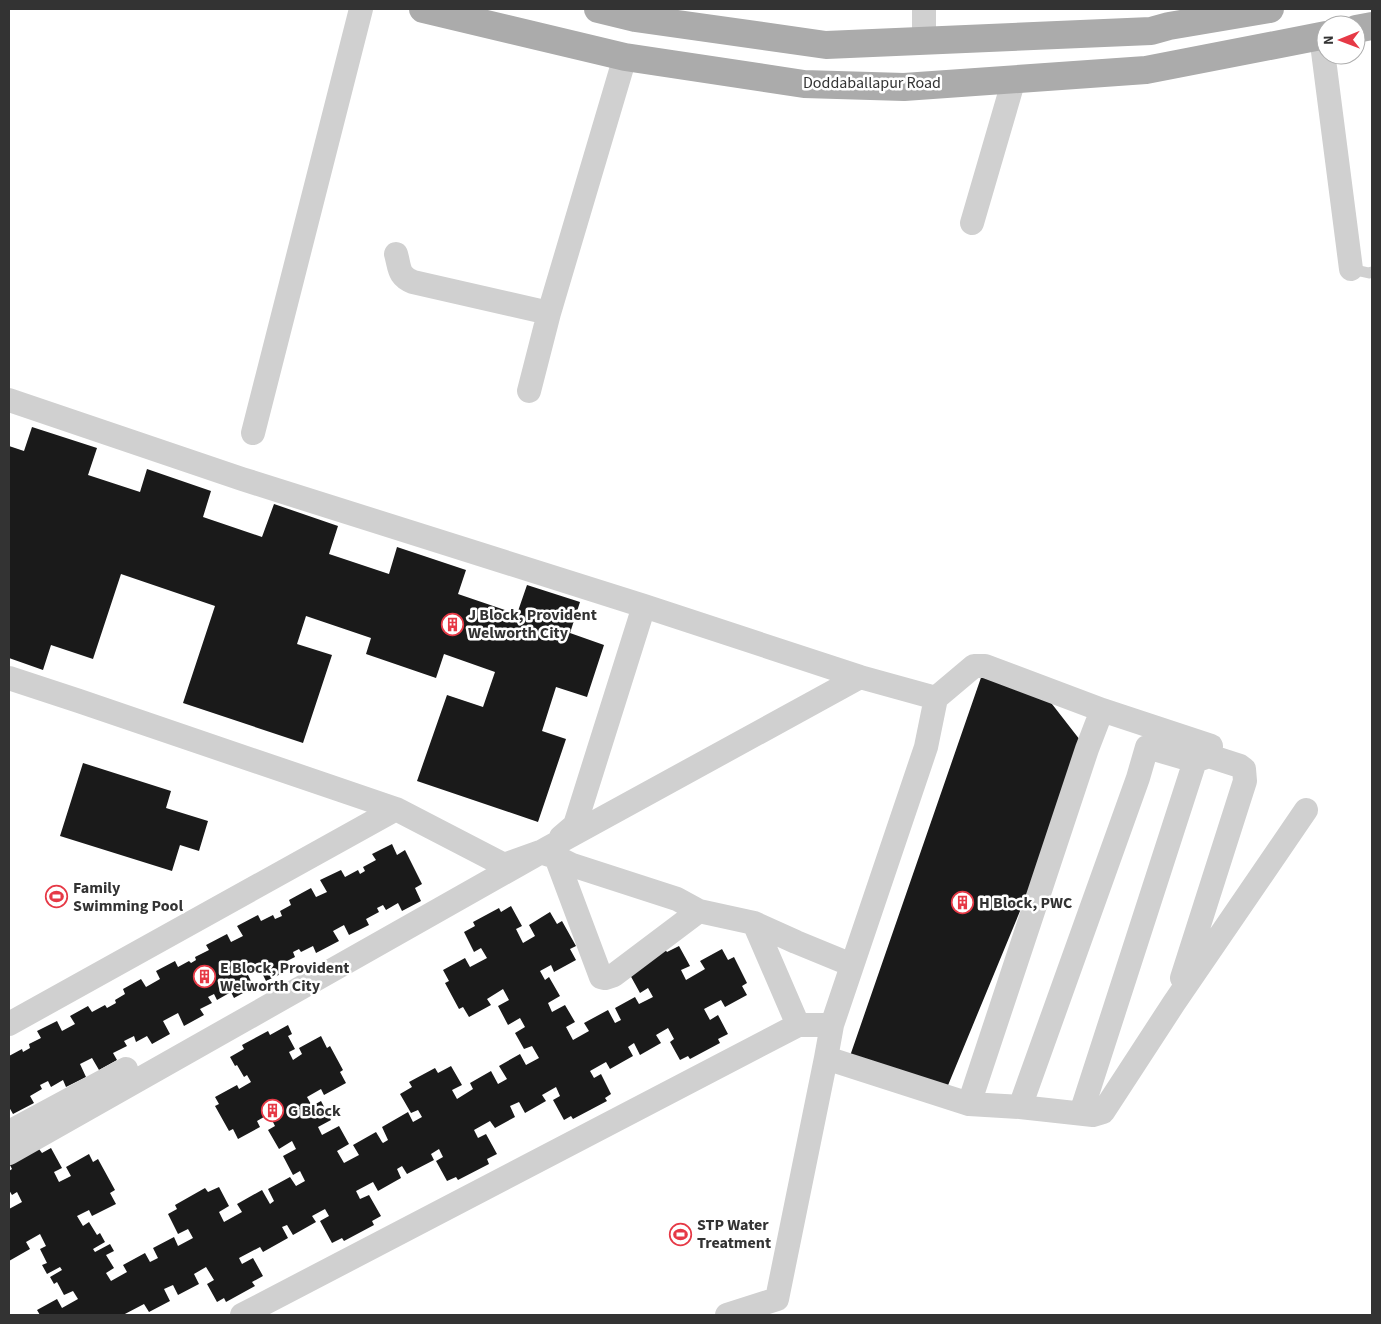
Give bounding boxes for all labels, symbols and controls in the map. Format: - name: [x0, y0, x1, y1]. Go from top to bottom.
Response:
- north arrow: [1316, 15, 1366, 65]
- text: N: [1319, 35, 1339, 45]
- street label: Doddaballapur Road: [803, 72, 941, 94]
- place label: J Block, Provident Welworth City: [468, 604, 597, 644]
- building icon: J Block, Provident Welworth City: [440, 612, 464, 636]
- place label: Family Swimming Pool: [73, 877, 183, 917]
- sports icon: Family Swimming Pool: [45, 885, 69, 909]
- building icon: H Block, PWC: [951, 891, 975, 915]
- place label: H Block, PWC: [979, 892, 1072, 914]
- place label: E Block, Provident Welworth City: [220, 957, 349, 997]
- building icon: E Block, Provident Welworth City: [192, 965, 216, 989]
- building icon: G Block: [260, 1099, 284, 1123]
- place label: G Block: [288, 1100, 341, 1122]
- place label: STP Water Treatment: [697, 1214, 771, 1254]
- sports icon: STP Water Treatment: [669, 1222, 693, 1246]

